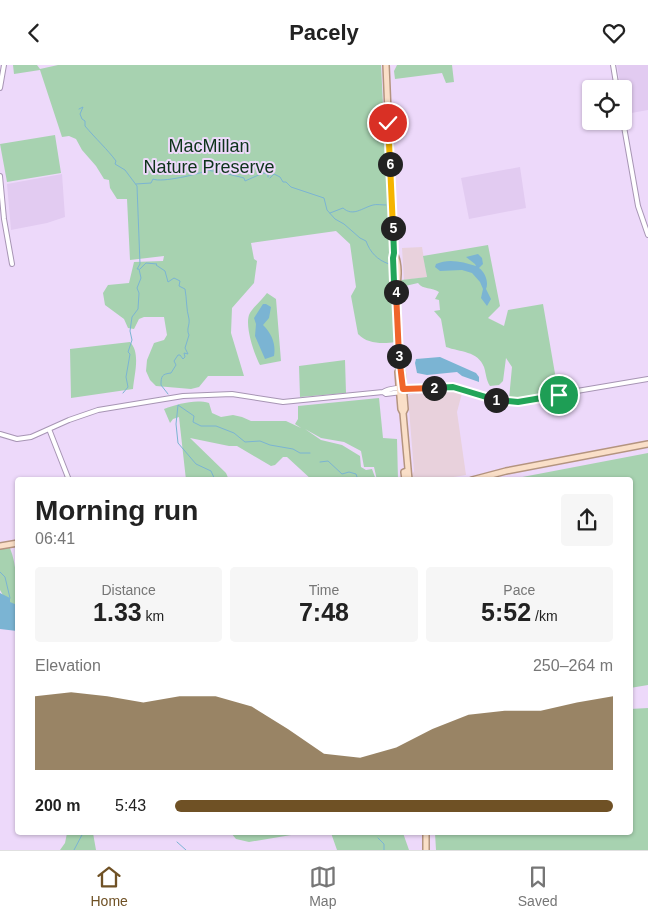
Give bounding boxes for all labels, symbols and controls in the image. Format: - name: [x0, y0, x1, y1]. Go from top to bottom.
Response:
- icon: back: [20, 19, 48, 47]
- icon: heart: [600, 19, 628, 47]
- text: Pacely: [289, 20, 359, 45]
- map controls: [582, 80, 632, 130]
- button: locate: [582, 80, 632, 130]
- pin: [367, 102, 409, 144]
- icon: check: [374, 109, 402, 137]
- park label: MacMillan Nature Preserve: [143, 136, 275, 177]
- pin: 6: [378, 151, 402, 177]
- text: 6: [387, 156, 394, 172]
- pin: 5: [380, 215, 406, 241]
- text: 5: [390, 220, 397, 236]
- pin: 4: [384, 279, 408, 305]
- text: 4: [393, 284, 400, 300]
- pin: 3: [386, 343, 412, 369]
- text: 3: [396, 348, 403, 364]
- pin: [538, 374, 580, 416]
- pin: 2: [422, 375, 446, 401]
- text: 2: [431, 380, 438, 396]
- icon: arrive: [545, 381, 573, 409]
- pin: 1: [484, 387, 508, 413]
- text: 1: [493, 392, 500, 408]
- button: share: [561, 494, 613, 546]
- text: Morning run: [35, 495, 198, 526]
- text: 06:41: [35, 530, 75, 547]
- text: Distance: [101, 582, 156, 598]
- text: Time: [309, 582, 339, 598]
- text: Pace: [503, 582, 535, 598]
- text: 1.33: [93, 598, 142, 626]
- text: 7:48: [299, 598, 349, 626]
- text: 5:52: [481, 598, 531, 626]
- text: km: [142, 608, 164, 624]
- text: /km: [531, 608, 558, 624]
- text: Elevation: [35, 657, 101, 674]
- text: 250–264 m: [533, 657, 613, 674]
- text: 200 m: [35, 797, 80, 814]
- text: 5:43: [115, 797, 146, 814]
- tab: Home: [90, 863, 128, 909]
- tab: Map: [309, 863, 337, 909]
- tab: Saved: [518, 863, 557, 909]

